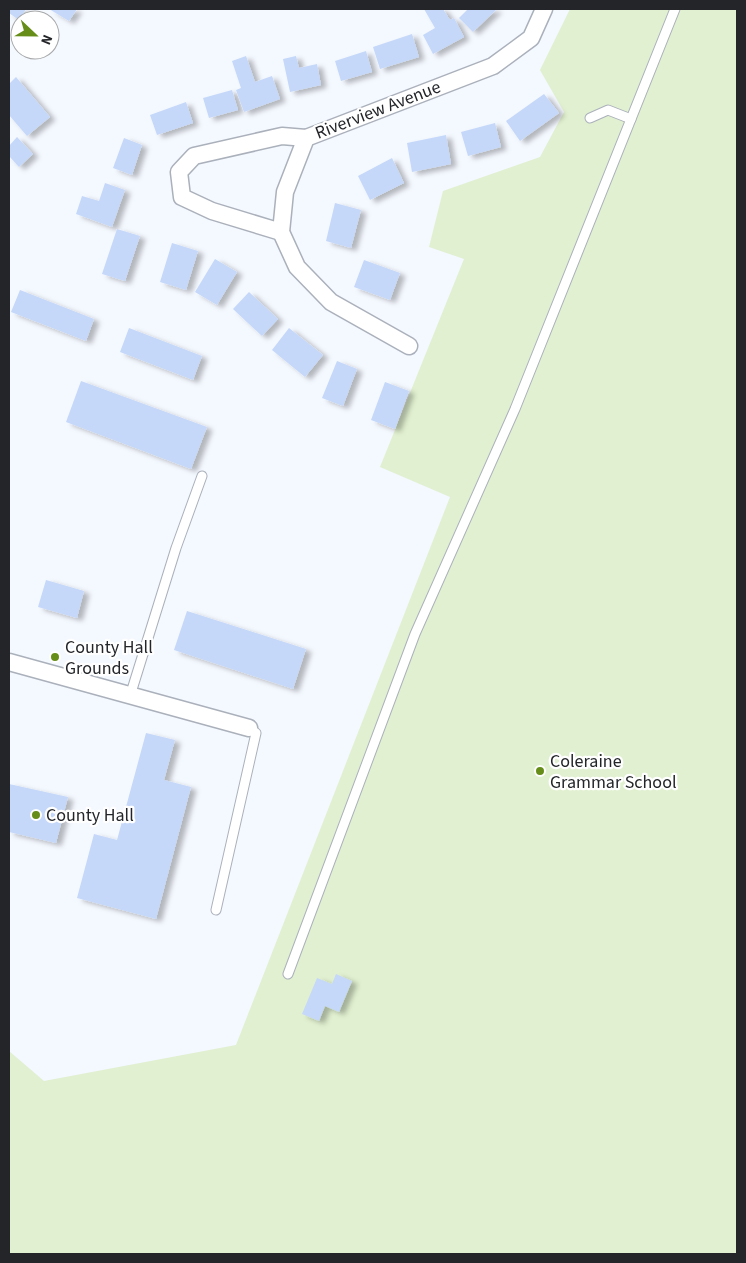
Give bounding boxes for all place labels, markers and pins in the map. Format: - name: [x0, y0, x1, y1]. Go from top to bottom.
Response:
- place label: County Hall Grounds: [65, 635, 153, 681]
- marker: County Hall Grounds: [49, 651, 61, 663]
- place label: Coleraine Grammar School: [550, 749, 676, 795]
- marker: Coleraine Grammar School: [534, 765, 546, 777]
- place label: County Hall: [46, 803, 134, 828]
- marker: County Hall: [30, 809, 42, 821]

